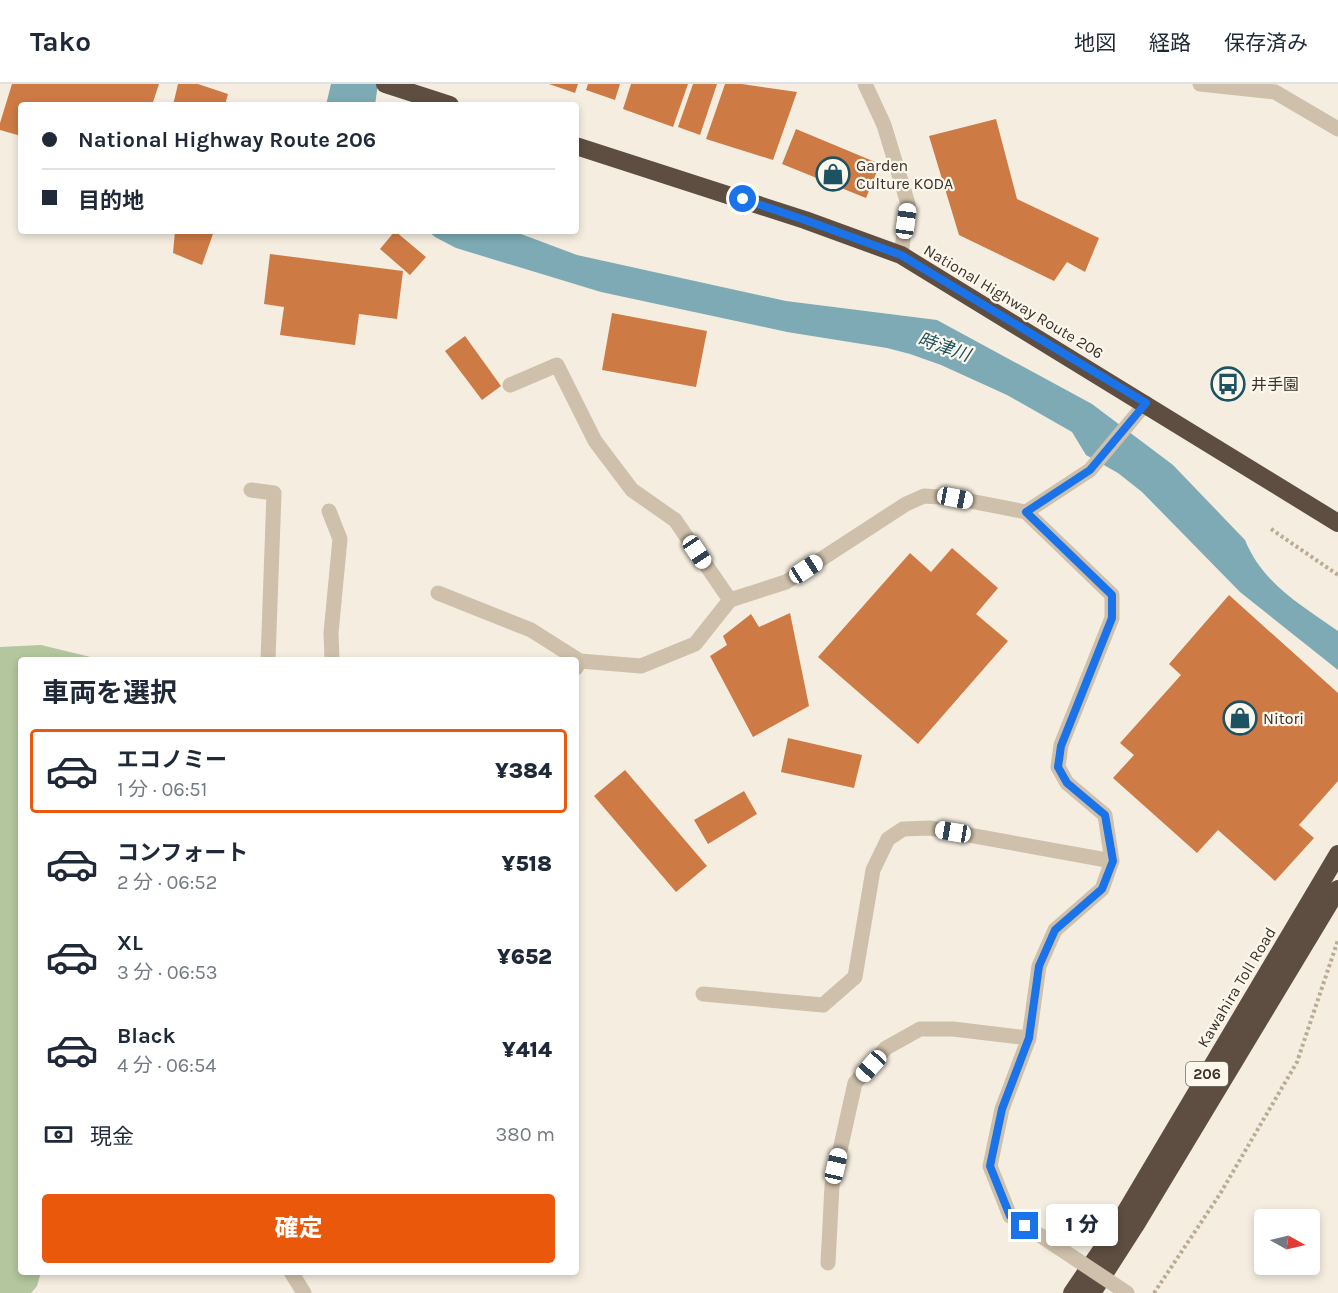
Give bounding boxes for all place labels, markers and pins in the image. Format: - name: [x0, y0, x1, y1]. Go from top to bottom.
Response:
- shop icon: Garden Culture KODA: [815, 156, 851, 192]
- place label: Garden Culture KODA: [856, 156, 953, 193]
- bus stop icon: 井手園: [1210, 366, 1246, 402]
- place label: 井手園: [1251, 375, 1299, 394]
- shop icon: Nitori: [1222, 700, 1258, 736]
- place label: Nitori: [1263, 709, 1304, 728]

